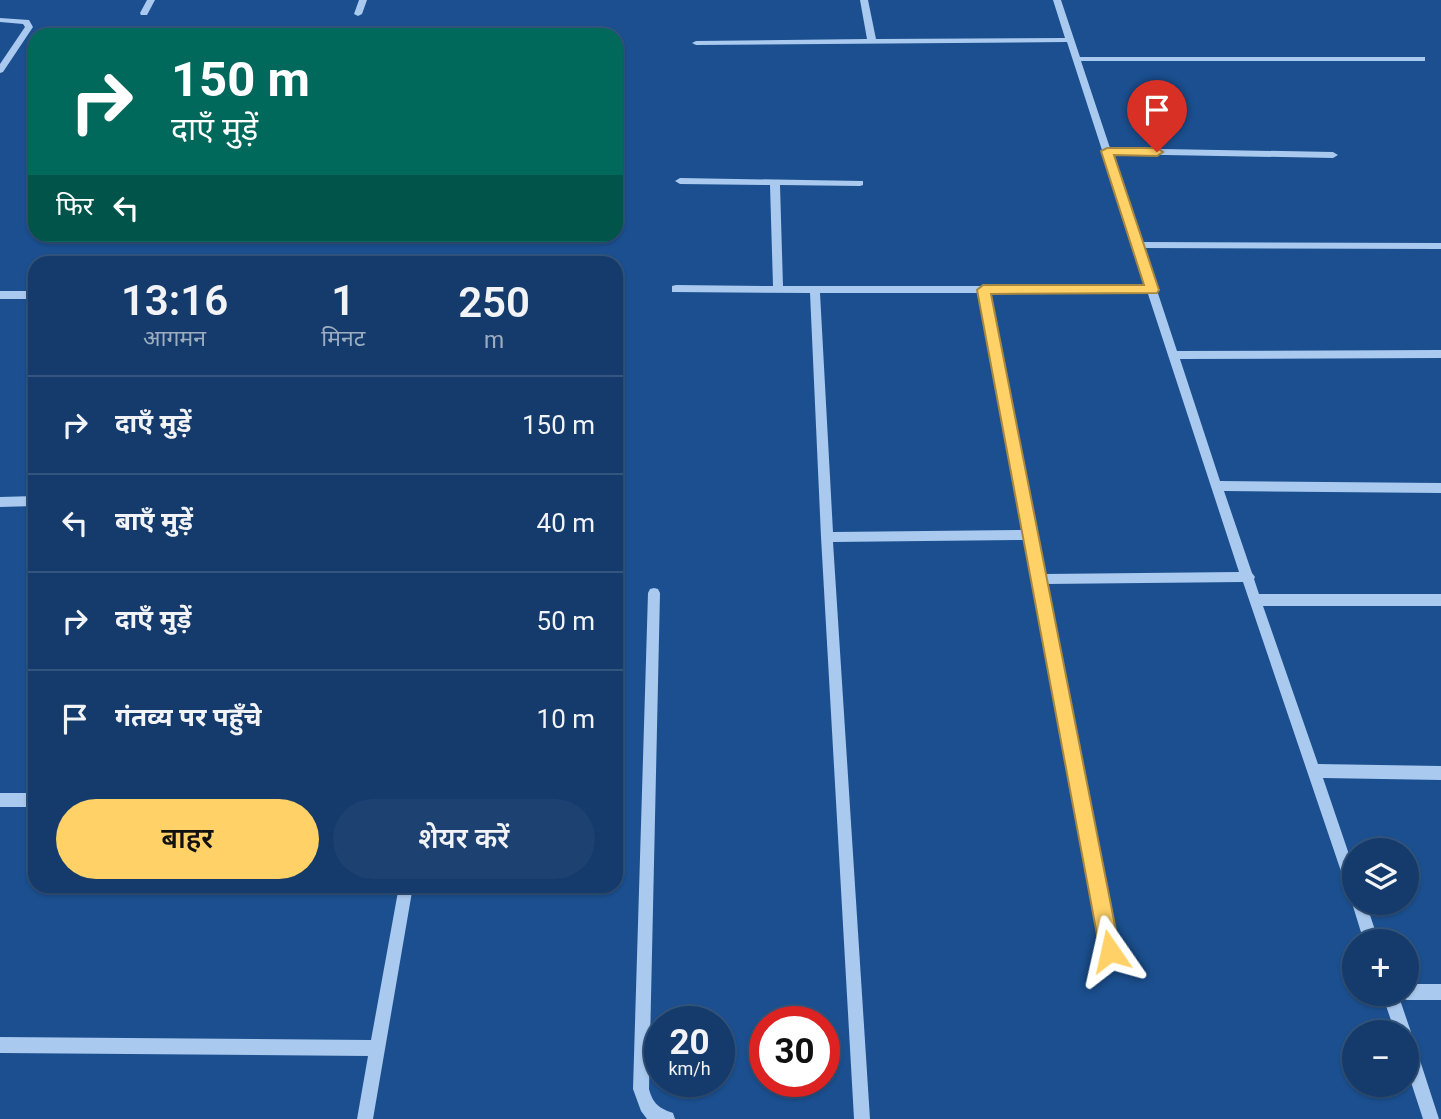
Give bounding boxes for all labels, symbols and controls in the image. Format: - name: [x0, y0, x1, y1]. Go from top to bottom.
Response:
- text: 150 m: [171, 51, 310, 108]
- icon: right: [56, 56, 147, 147]
- pin: [1127, 80, 1187, 152]
- icon: arrive: [1138, 91, 1176, 129]
- text: दाएँ मुड़ें: [171, 110, 258, 148]
- icon: left: [107, 189, 145, 227]
- text: फिर: [56, 191, 93, 221]
- text: 13:16: [121, 276, 228, 325]
- text: 1: [331, 276, 355, 325]
- text: 250: [458, 278, 530, 327]
- text: आगमन: [143, 325, 206, 352]
- text: मिनट: [321, 325, 365, 352]
- text: m: [484, 327, 504, 354]
- icon: right: [56, 406, 94, 444]
- text: दाएँ मुड़ें: [115, 408, 191, 438]
- text: 150 m: [522, 410, 595, 440]
- icon: left: [56, 504, 94, 542]
- text: बाएँ मुड़ें: [115, 506, 193, 536]
- text: 40 m: [537, 508, 595, 538]
- icon: right: [56, 602, 94, 640]
- text: दाएँ मुड़ें: [115, 604, 191, 634]
- text: 50 m: [537, 606, 595, 636]
- icon: arrive: [56, 700, 94, 738]
- text: गंतव्य पर पहुँचे: [115, 702, 262, 732]
- text: 10 m: [537, 704, 595, 734]
- button: बाहर: [56, 799, 319, 879]
- button: शेयर करें: [333, 799, 595, 879]
- map controls: [1342, 838, 1419, 1097]
- button: layers: [1342, 838, 1419, 915]
- position arrow: [1073, 914, 1147, 988]
- button: +: [1342, 929, 1419, 1006]
- speed limit sign: 30: [749, 1006, 840, 1097]
- button: −: [1342, 1020, 1419, 1097]
- text: 20: [669, 1022, 710, 1063]
- text: km/h: [668, 1058, 711, 1079]

